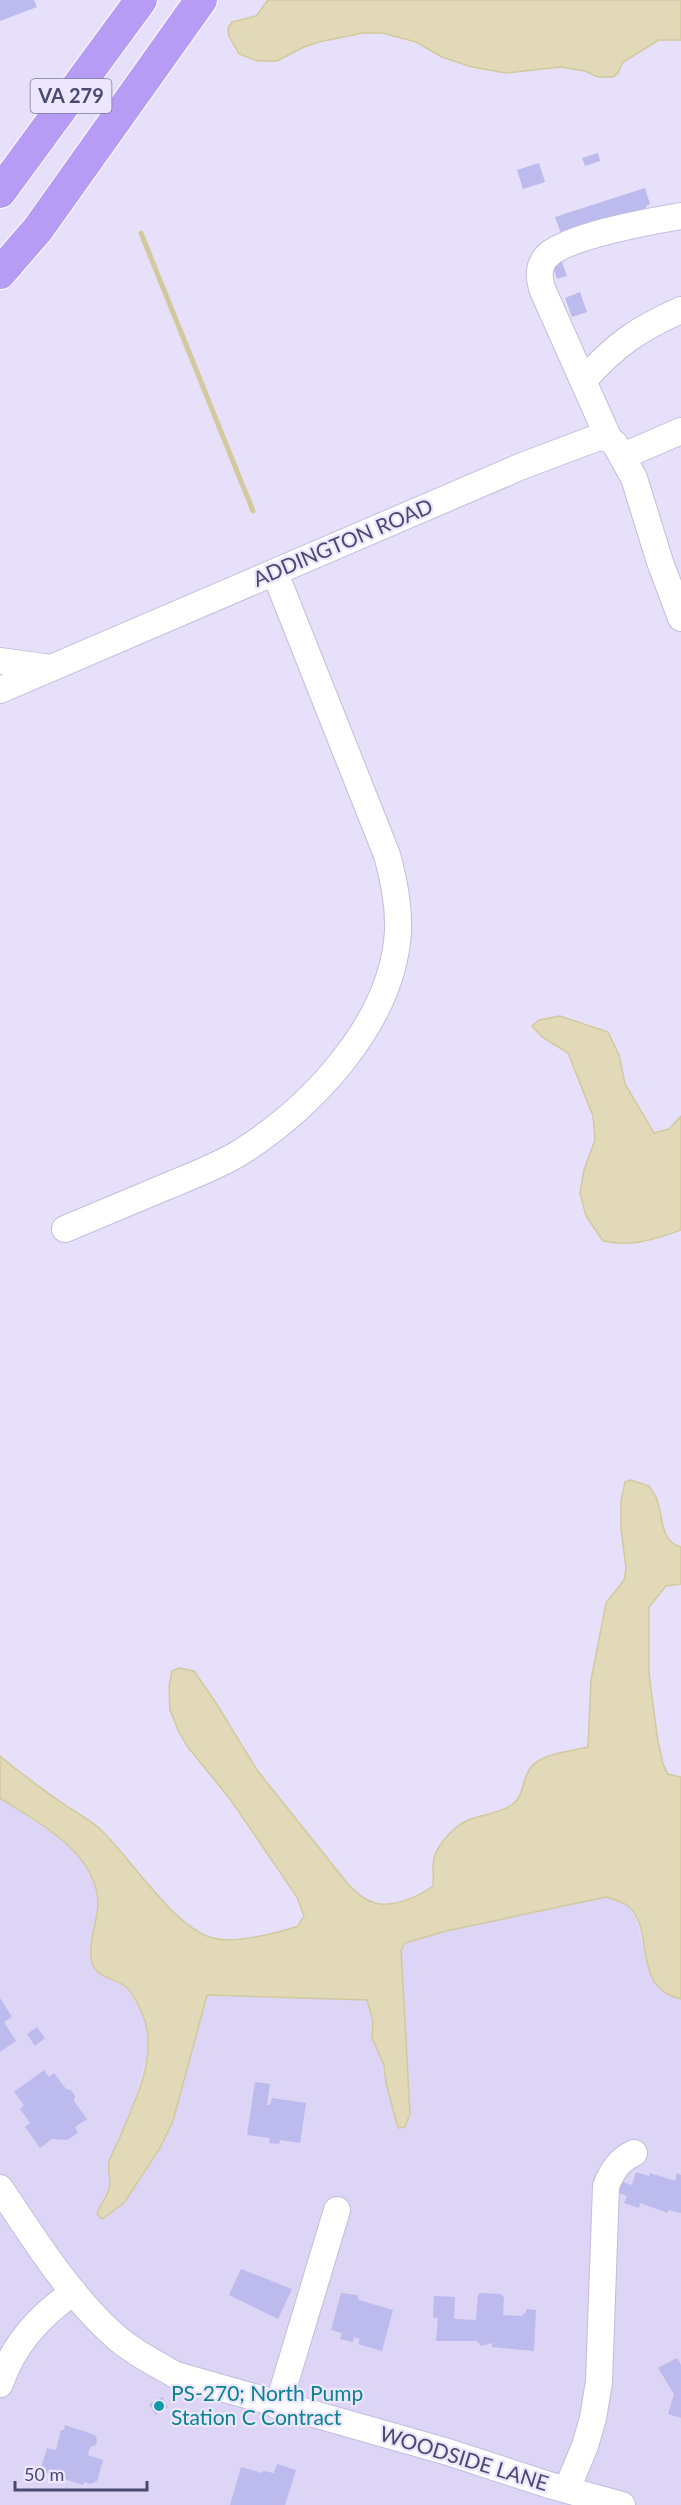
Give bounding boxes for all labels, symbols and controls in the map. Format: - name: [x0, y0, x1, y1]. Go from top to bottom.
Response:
- road number: VA 279: [31, 79, 112, 113]
- street label: ADDINGTON ROAD: [249, 492, 436, 591]
- place label: PS-270; North Pump Station C Contract: [171, 2380, 363, 2429]
- marker: PS-270; North Pump Station C Contract: [152, 2399, 166, 2413]
- street label: WOODSIDE LANE: [377, 2420, 552, 2495]
- scale bar: [15, 2454, 147, 2492]
- text: 50 m: [24, 2463, 64, 2485]

